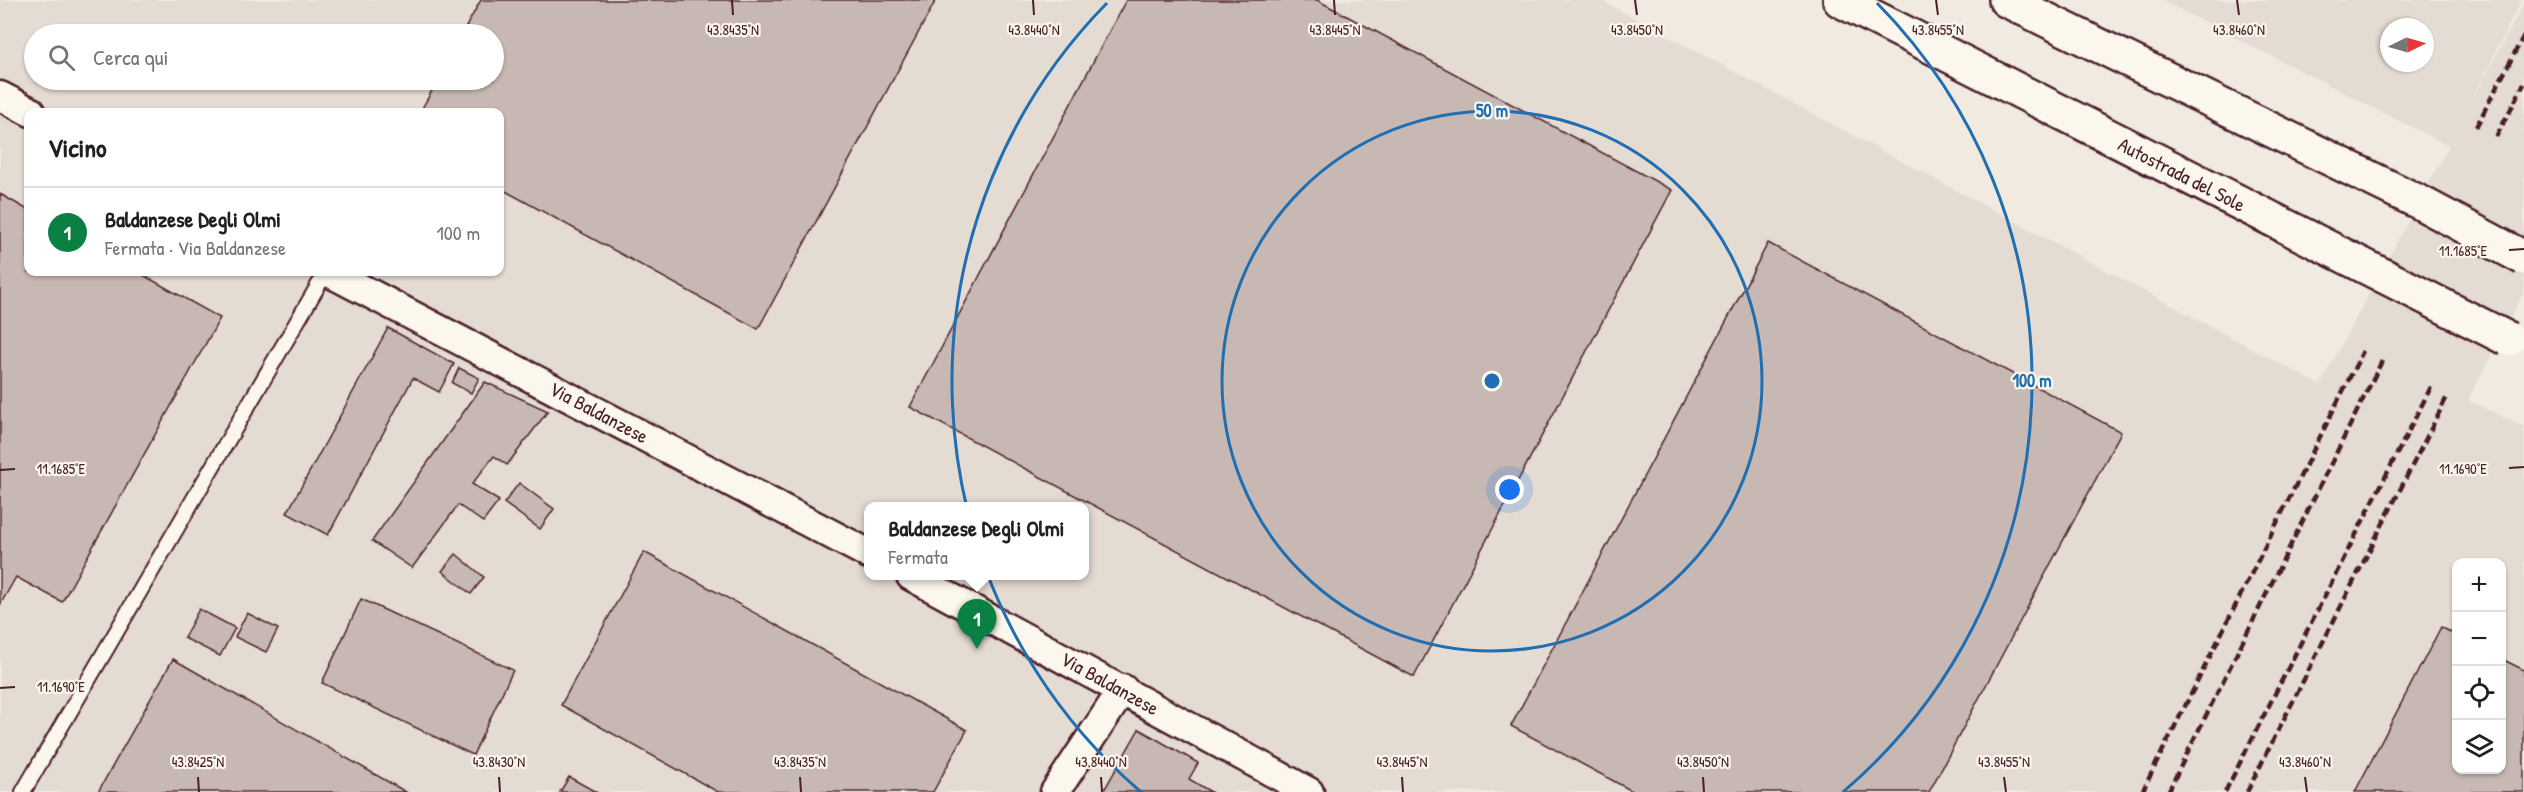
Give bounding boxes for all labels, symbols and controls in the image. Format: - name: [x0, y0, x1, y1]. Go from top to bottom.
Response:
- north arrow: [2380, 18, 2434, 72]
- text: 43.8435°N: [707, 19, 759, 40]
- text: 43.8440°N: [1008, 19, 1060, 40]
- text: 43.8445°N: [1309, 19, 1361, 40]
- text: 43.8450°N: [1611, 19, 1663, 40]
- text: 43.8455°N: [1912, 19, 1964, 40]
- text: 43.8460°N: [2213, 19, 2265, 40]
- search box: [24, 24, 504, 90]
- icon: search: [45, 41, 78, 74]
- text: Cerca qui: [93, 42, 168, 72]
- text: 50 m: [1476, 98, 1508, 123]
- text: Vicino: [48, 130, 107, 165]
- street label: Autostrada del Sole: [2114, 130, 2250, 218]
- text: Baldanzese Degli Olmi: [105, 204, 281, 234]
- text: 1: [64, 219, 71, 246]
- text: 100 m: [437, 219, 480, 246]
- text: Fermata · Via Baldanzese: [105, 234, 286, 261]
- text: 11.1685°E: [2439, 240, 2488, 261]
- text: 100 m: [2012, 368, 2052, 393]
- centre of rings: [1482, 371, 1502, 391]
- street label: Via Baldanzese: [545, 375, 653, 449]
- text: 11.1685°E: [37, 458, 86, 479]
- text: 11.1690°E: [2439, 458, 2487, 479]
- your location: [1495, 475, 1524, 504]
- popup: [864, 502, 1089, 580]
- text: Baldanzese Degli Olmi: [888, 513, 1065, 543]
- text: Fermata: [888, 543, 948, 570]
- map controls: [2452, 558, 2506, 774]
- button: +: [2452, 558, 2506, 612]
- pin: 1: [958, 600, 996, 649]
- button: −: [2452, 612, 2506, 666]
- street label: Via Baldanzese: [1056, 645, 1164, 721]
- button: locate: [2452, 666, 2506, 720]
- text: 11.1690°E: [37, 676, 85, 697]
- button: layers: [2452, 720, 2506, 774]
- text: 43.8425°N: [172, 751, 224, 772]
- text: 43.8430°N: [473, 751, 525, 772]
- text: 43.8435°N: [774, 751, 826, 772]
- text: 43.8440°N: [1075, 751, 1127, 772]
- text: 43.8445°N: [1376, 751, 1428, 772]
- text: 43.8450°N: [1677, 751, 1729, 772]
- text: 43.8455°N: [1978, 751, 2030, 772]
- text: 43.8460°N: [2279, 751, 2331, 772]

